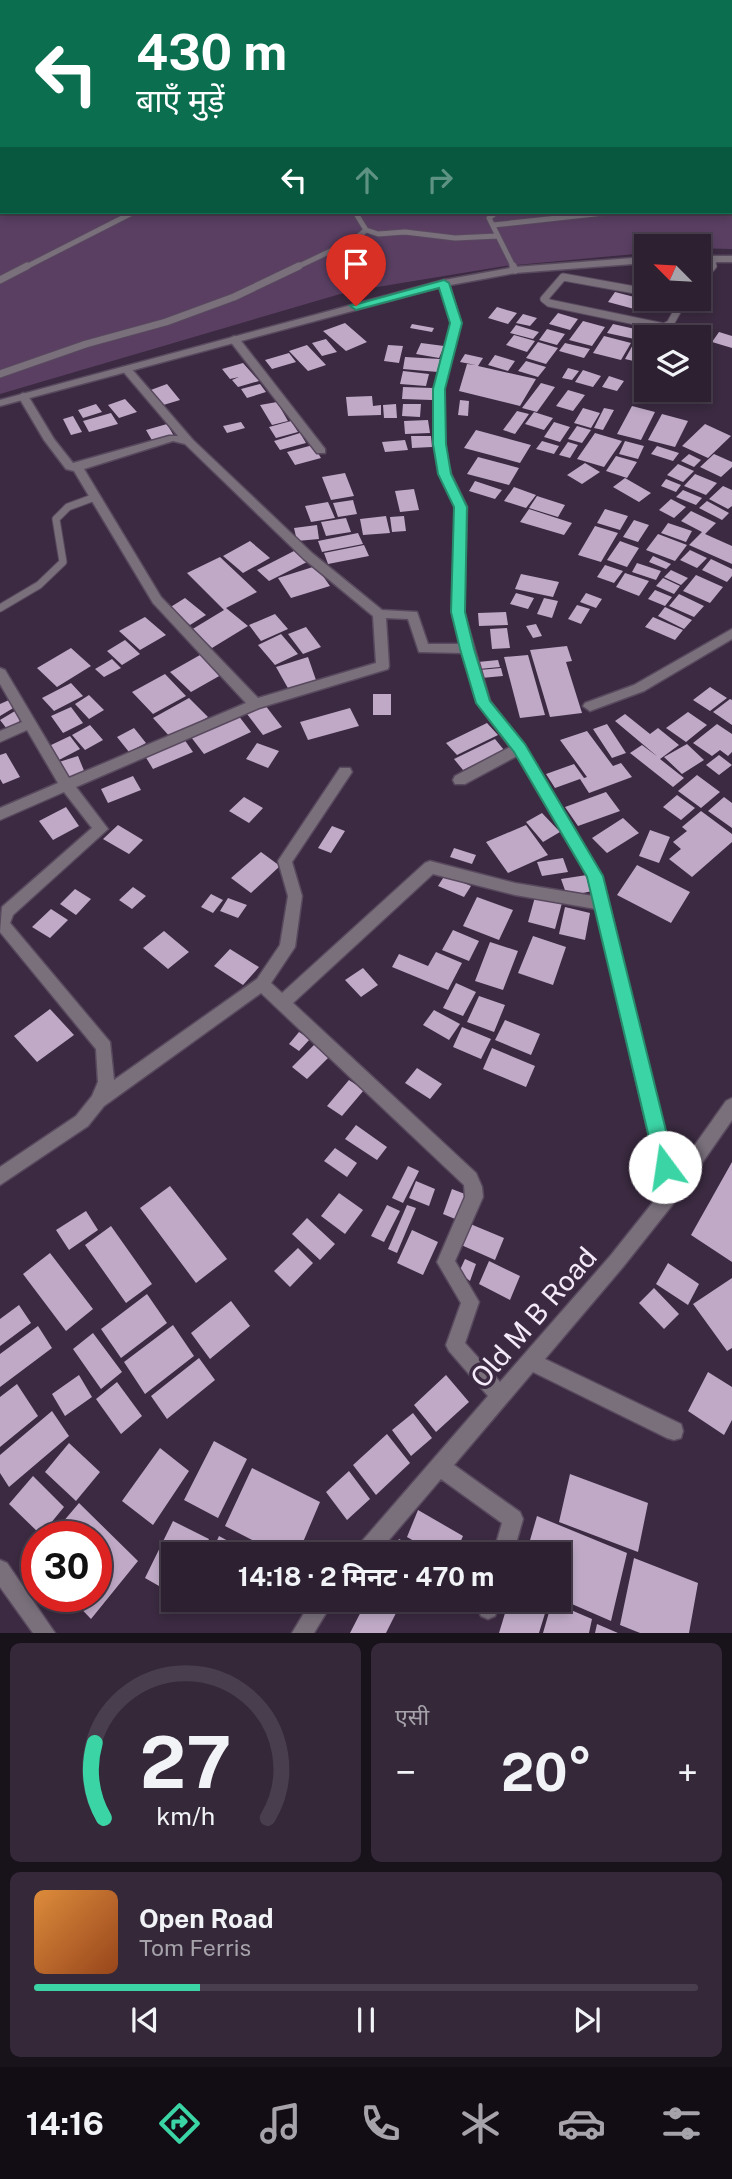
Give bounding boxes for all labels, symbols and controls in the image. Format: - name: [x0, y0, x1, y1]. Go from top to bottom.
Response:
- text: 430 m: [136, 23, 287, 81]
- icon: left: [21, 28, 112, 119]
- text: बाएँ मुड़ें: [136, 82, 224, 119]
- icon: left: [275, 161, 313, 199]
- icon: ahead: [348, 161, 386, 199]
- icon: right: [421, 161, 459, 199]
- pin: [326, 234, 386, 306]
- north arrow: [634, 234, 710, 312]
- map controls: [634, 234, 711, 402]
- icon: arrive: [337, 245, 375, 283]
- button: layers: [634, 325, 711, 402]
- position arrow: [628, 1130, 702, 1204]
- street label: Old M B Road: [463, 1240, 603, 1394]
- speed limit sign: 30: [21, 1521, 112, 1612]
- text: 14:18 · 2 मिनट · 470 m: [238, 1561, 494, 1592]
- text: एसी: [395, 1703, 429, 1730]
- text: 27: [140, 1720, 231, 1805]
- text: 20°: [501, 1742, 592, 1803]
- text: −: [395, 1750, 416, 1795]
- text: +: [677, 1750, 698, 1795]
- text: km/h: [156, 1801, 215, 1831]
- text: Open Road: [139, 1903, 274, 1934]
- text: Tom Ferris: [139, 1934, 251, 1961]
- icon: previous: [126, 2001, 164, 2039]
- icon: pause: [347, 2001, 385, 2039]
- icon: next: [568, 2001, 606, 2039]
- icon: directions: [155, 2099, 204, 2148]
- icon: music: [256, 2099, 305, 2148]
- icon: phone: [356, 2099, 405, 2148]
- icon: climate: [456, 2099, 505, 2148]
- icon: car: [557, 2099, 606, 2148]
- icon: filters: [657, 2099, 706, 2148]
- text: 14:16: [26, 2105, 104, 2142]

